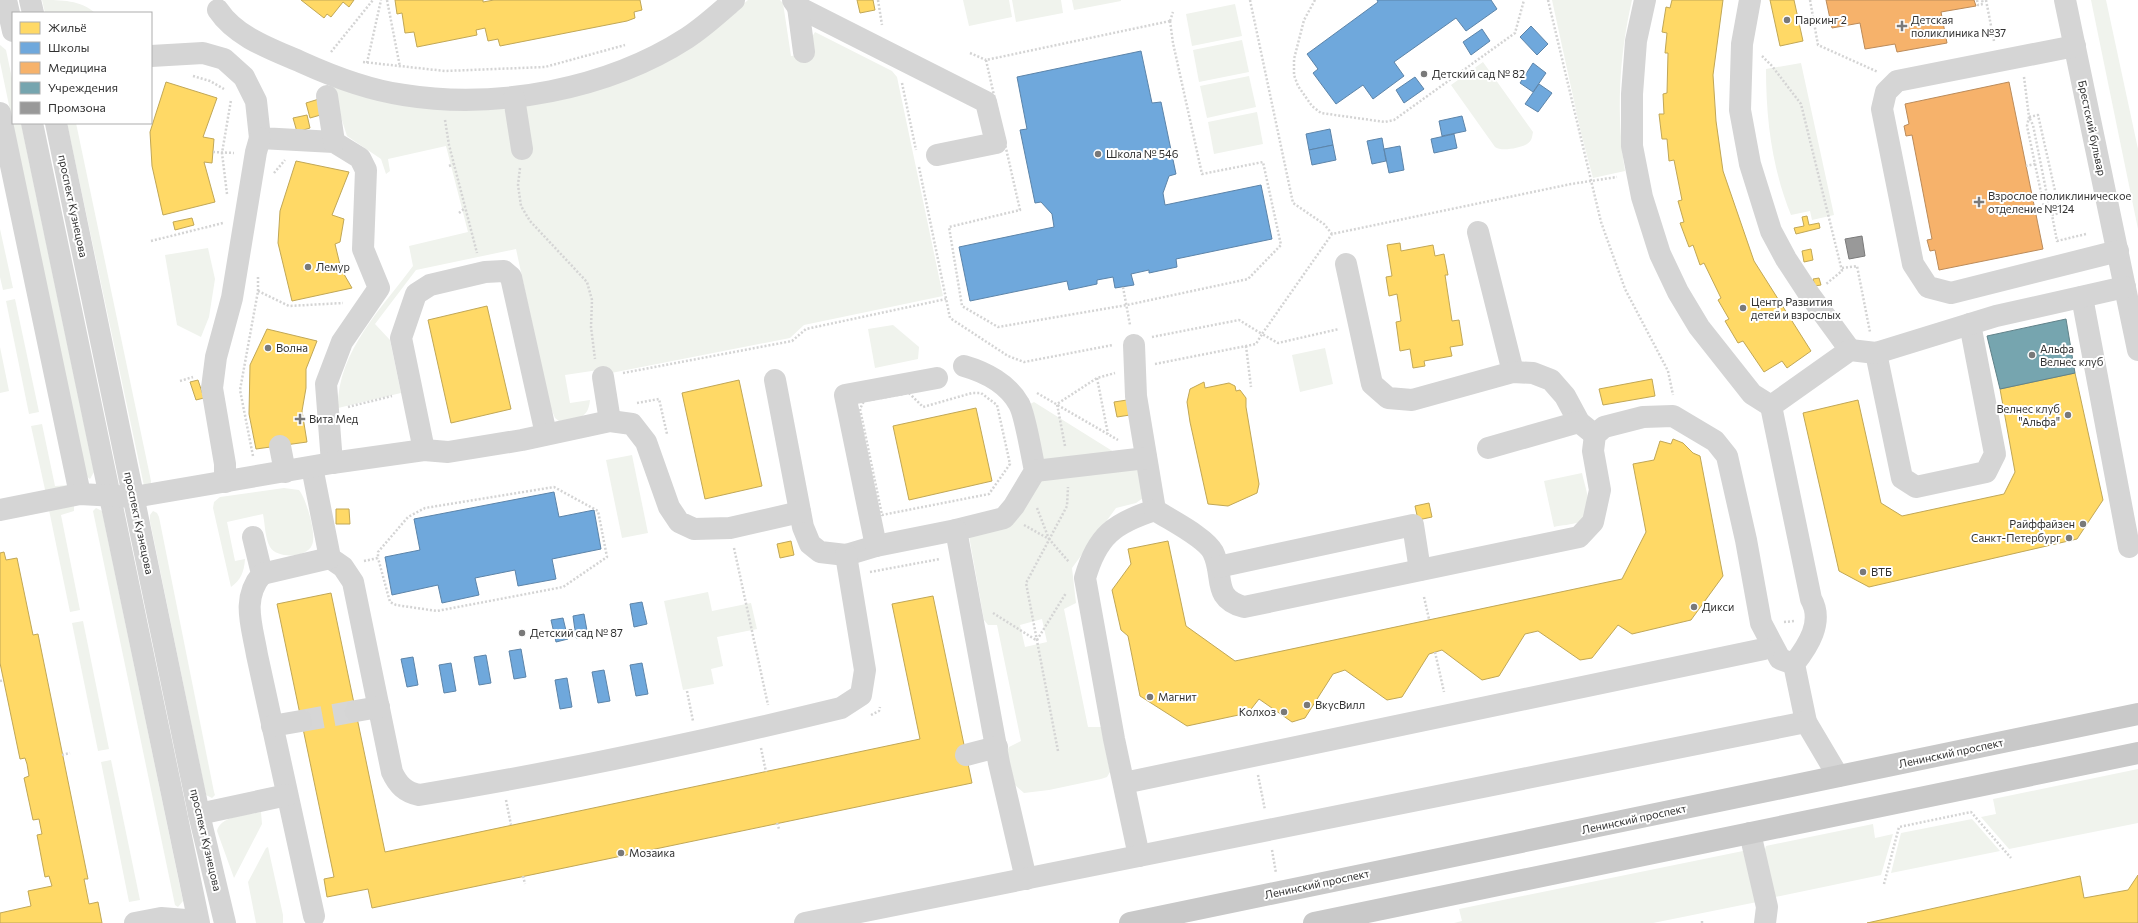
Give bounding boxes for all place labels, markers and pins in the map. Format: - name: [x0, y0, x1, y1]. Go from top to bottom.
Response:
- place label: Паркинг 2: [1795, 13, 1847, 26]
- place label: Детская поликлиника №37: [1911, 13, 2006, 39]
- marker: Паркинг 2: [1782, 15, 1792, 25]
- marker: Детская поликлиника №37: [1896, 20, 1908, 32]
- place label: Детский сад № 82: [1432, 67, 1525, 80]
- marker: Детский сад № 82: [1419, 69, 1429, 79]
- place label: Школа № 546: [1106, 147, 1179, 160]
- marker: Школа № 546: [1093, 149, 1103, 159]
- place label: Взрослое поликлиническое отделение №124: [1988, 189, 2132, 215]
- marker: Взрослое поликлиническое отделение №124: [1973, 196, 1985, 208]
- place label: Лемур: [316, 260, 350, 273]
- marker: Лемур: [303, 262, 313, 272]
- place label: Центр Развития детей и взрослых: [1751, 295, 1841, 321]
- marker: Центр Развития детей и взрослых: [1738, 303, 1748, 313]
- place label: Волна: [276, 341, 308, 354]
- place label: Альфа Велнес клуб: [2040, 342, 2104, 368]
- marker: Волна: [263, 343, 273, 353]
- marker: Альфа Велнес клуб: [2027, 350, 2037, 360]
- place label: Велнес клуб "Альфа": [1997, 402, 2060, 428]
- marker: Велнес клуб "Альфа": [2063, 410, 2073, 420]
- place label: Вита Мед: [309, 412, 359, 425]
- marker: Вита Мед: [294, 413, 306, 425]
- place label: Райффайзен: [2009, 517, 2075, 530]
- marker: Райффайзен: [2078, 519, 2088, 529]
- place label: Санкт-Петербург: [1971, 531, 2061, 544]
- marker: Санкт-Петербург: [2064, 533, 2074, 543]
- place label: ВТБ: [1871, 565, 1892, 578]
- marker: ВТБ: [1858, 567, 1868, 577]
- place label: Дикси: [1702, 600, 1734, 613]
- marker: Дикси: [1689, 602, 1699, 612]
- place label: Детский сад № 87: [530, 626, 623, 639]
- marker: Детский сад № 87: [517, 628, 527, 638]
- place label: Магнит: [1158, 690, 1197, 703]
- marker: Магнит: [1145, 692, 1155, 702]
- place label: ВкусВилл: [1315, 698, 1365, 711]
- marker: ВкусВилл: [1302, 700, 1312, 710]
- place label: Колхоз: [1239, 705, 1276, 718]
- marker: Колхоз: [1279, 707, 1289, 717]
- place label: Мозаика: [629, 846, 675, 859]
- marker: Мозаика: [616, 848, 626, 858]

